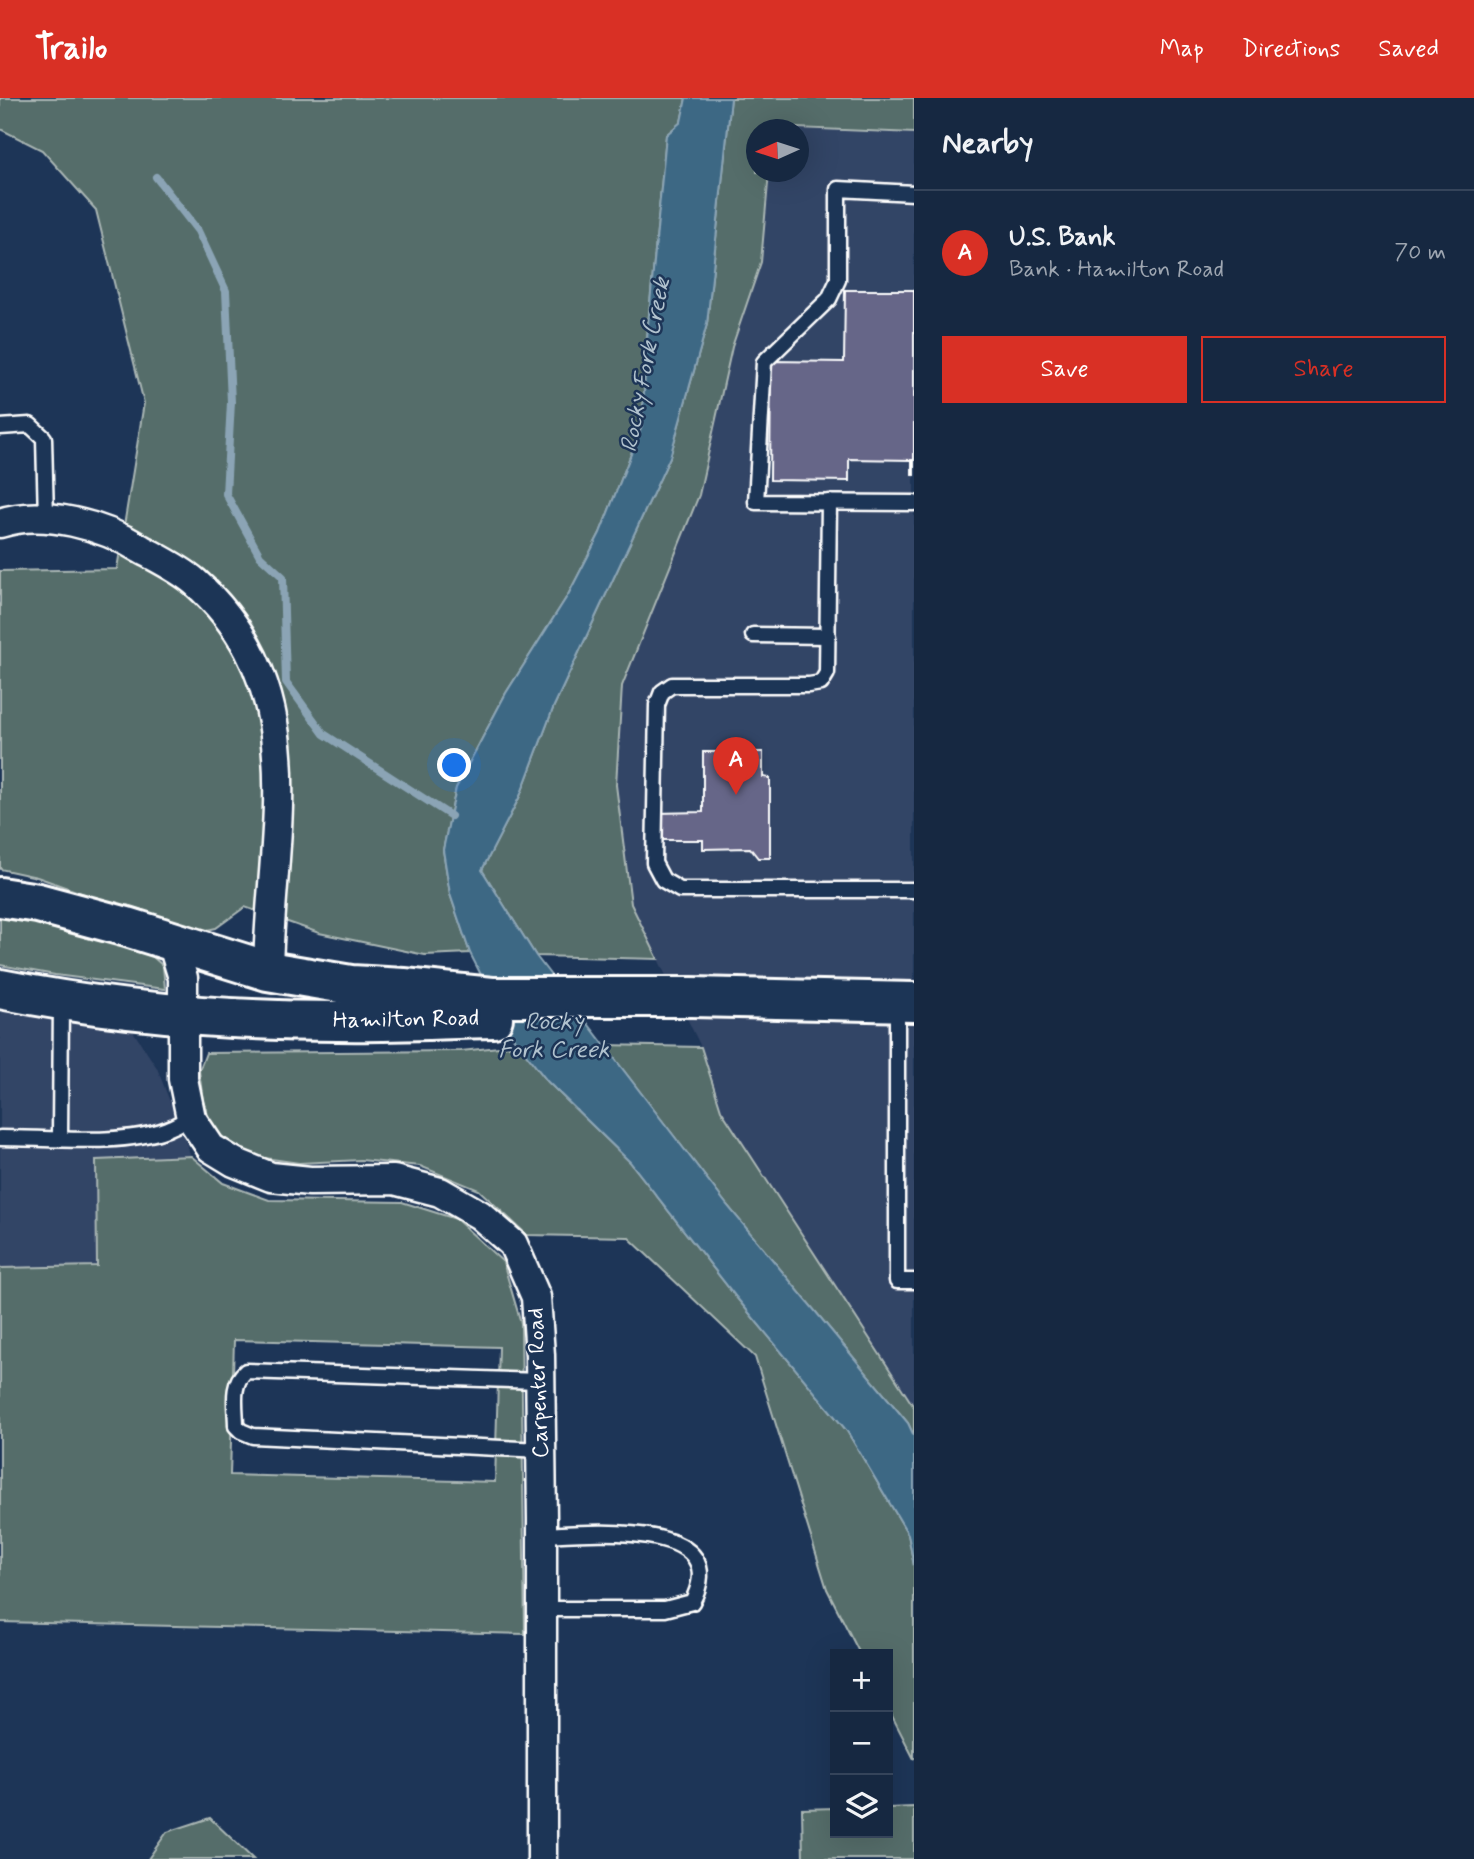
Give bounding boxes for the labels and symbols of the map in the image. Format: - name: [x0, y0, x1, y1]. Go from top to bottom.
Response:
- north arrow: [746, 119, 809, 182]
- water label: Rocky Fork Creek: [614, 273, 678, 455]
- pin: A: [713, 737, 759, 795]
- your location: [437, 748, 471, 782]
- street label: Hamilton Road: [332, 1004, 480, 1036]
- water label: Rocky Fork Creek: [498, 1007, 610, 1066]
- street label: Carpenter Road: [521, 1307, 557, 1459]

